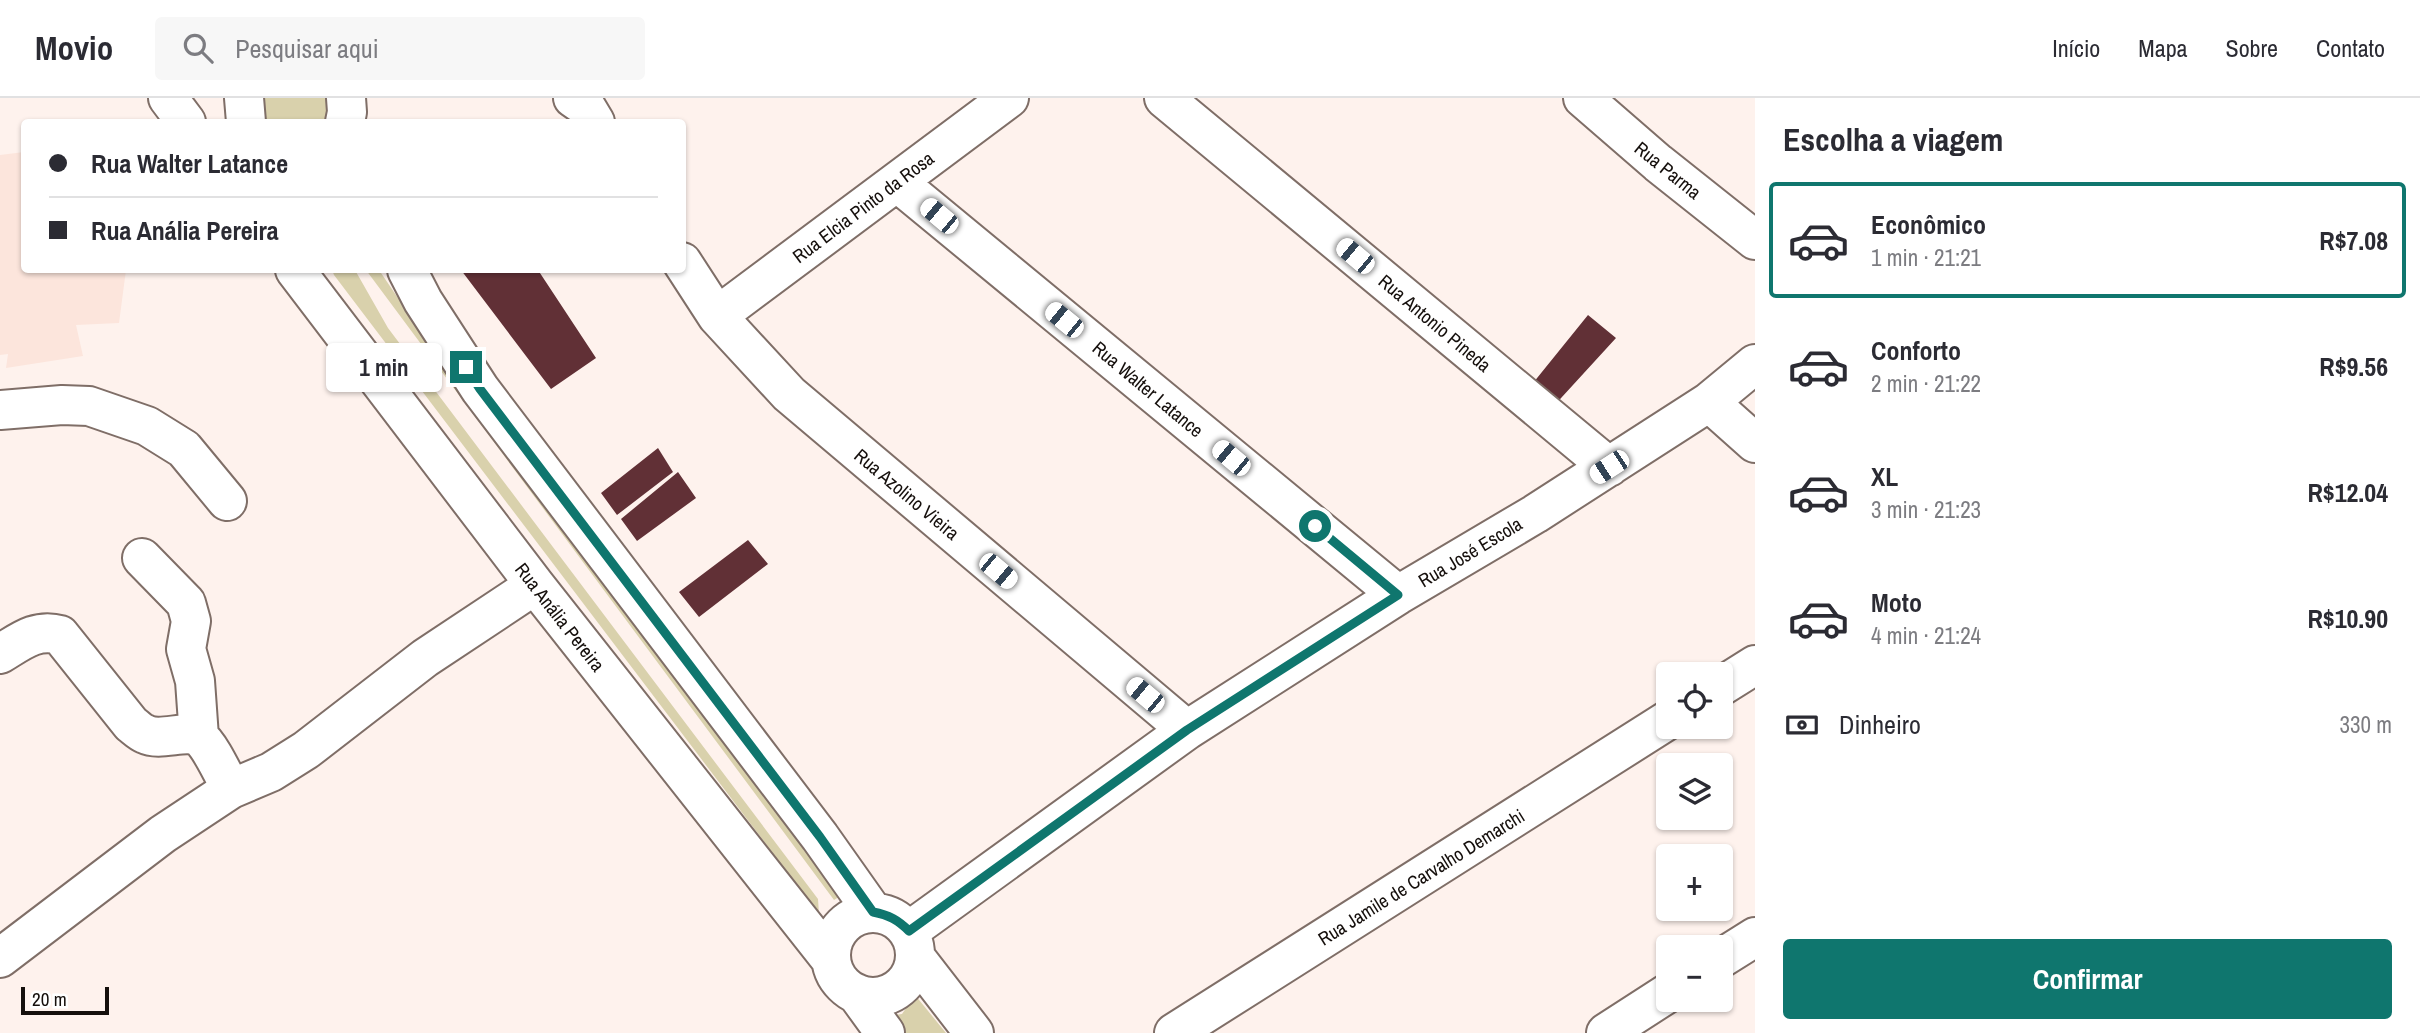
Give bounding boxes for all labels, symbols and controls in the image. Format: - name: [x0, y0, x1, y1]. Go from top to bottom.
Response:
- search box: [155, 17, 645, 80]
- text: Movio: [35, 26, 113, 70]
- icon: search: [179, 29, 217, 67]
- text: Pesquisar aqui: [235, 31, 379, 66]
- text: Início: [2052, 32, 2100, 64]
- text: Mapa: [2138, 32, 2188, 64]
- text: Sobre: [2226, 32, 2278, 64]
- text: Contato: [2316, 32, 2385, 64]
- text: Escolha a viagem: [1783, 118, 2003, 161]
- street label: Rua Parma: [1629, 135, 1707, 205]
- street label: Rua Elcia Pinto da Rosa: [787, 145, 939, 269]
- text: Rua Walter Latance: [91, 146, 288, 181]
- car: [917, 194, 962, 238]
- text: Econômico: [1871, 207, 1986, 242]
- icon: car: [1787, 209, 1850, 272]
- text: Rua Anália Pereira: [91, 213, 279, 248]
- text: R$7.08: [2319, 223, 2388, 258]
- car: [1333, 234, 1378, 278]
- text: 1 min · 21:21: [1871, 242, 1981, 273]
- street label: Rua Antonio Pineda: [1373, 268, 1497, 378]
- car: [1042, 299, 1087, 341]
- text: Conforto: [1871, 333, 1961, 368]
- street label: Rua Walter Latance: [1087, 335, 1209, 443]
- icon: car: [1787, 335, 1850, 398]
- callout: 1 min: [326, 342, 442, 392]
- text: R$9.56: [2319, 349, 2388, 384]
- route end: [450, 351, 482, 383]
- text: 1 min: [359, 352, 409, 383]
- text: 2 min · 21:22: [1871, 368, 1981, 399]
- car: [1209, 436, 1254, 480]
- street label: Rua Azolino Vieira: [849, 442, 965, 546]
- car: [1586, 447, 1633, 487]
- text: XL: [1871, 459, 1898, 494]
- icon: car: [1787, 461, 1850, 524]
- text: R$12.04: [2307, 475, 2388, 510]
- text: 3 min · 21:23: [1871, 494, 1981, 525]
- route start: [1299, 510, 1331, 542]
- street label: Rua José Escola: [1413, 511, 1527, 593]
- car: [976, 549, 1021, 593]
- street label: Rua Anália Pereira: [509, 557, 611, 677]
- text: Moto: [1871, 585, 1922, 620]
- icon: car: [1787, 587, 1850, 650]
- text: R$10.90: [2307, 601, 2388, 636]
- text: 4 min · 21:24: [1871, 620, 1981, 651]
- map controls: [1656, 662, 1733, 1012]
- button: locate: [1656, 662, 1733, 739]
- car: [1123, 673, 1168, 717]
- icon: cash: [1783, 706, 1821, 744]
- text: Dinheiro: [1839, 707, 1921, 742]
- text: 330 m: [2340, 709, 2392, 740]
- button: layers: [1656, 753, 1733, 830]
- street label: Rua Jamile de Carvalho Demarchi: [1313, 803, 1529, 951]
- button: +: [1656, 844, 1733, 921]
- button: −: [1656, 935, 1733, 1012]
- button: Confirmar: [1783, 939, 2392, 1019]
- scale bar: [21, 984, 108, 1016]
- text: 20 m: [32, 986, 67, 1012]

